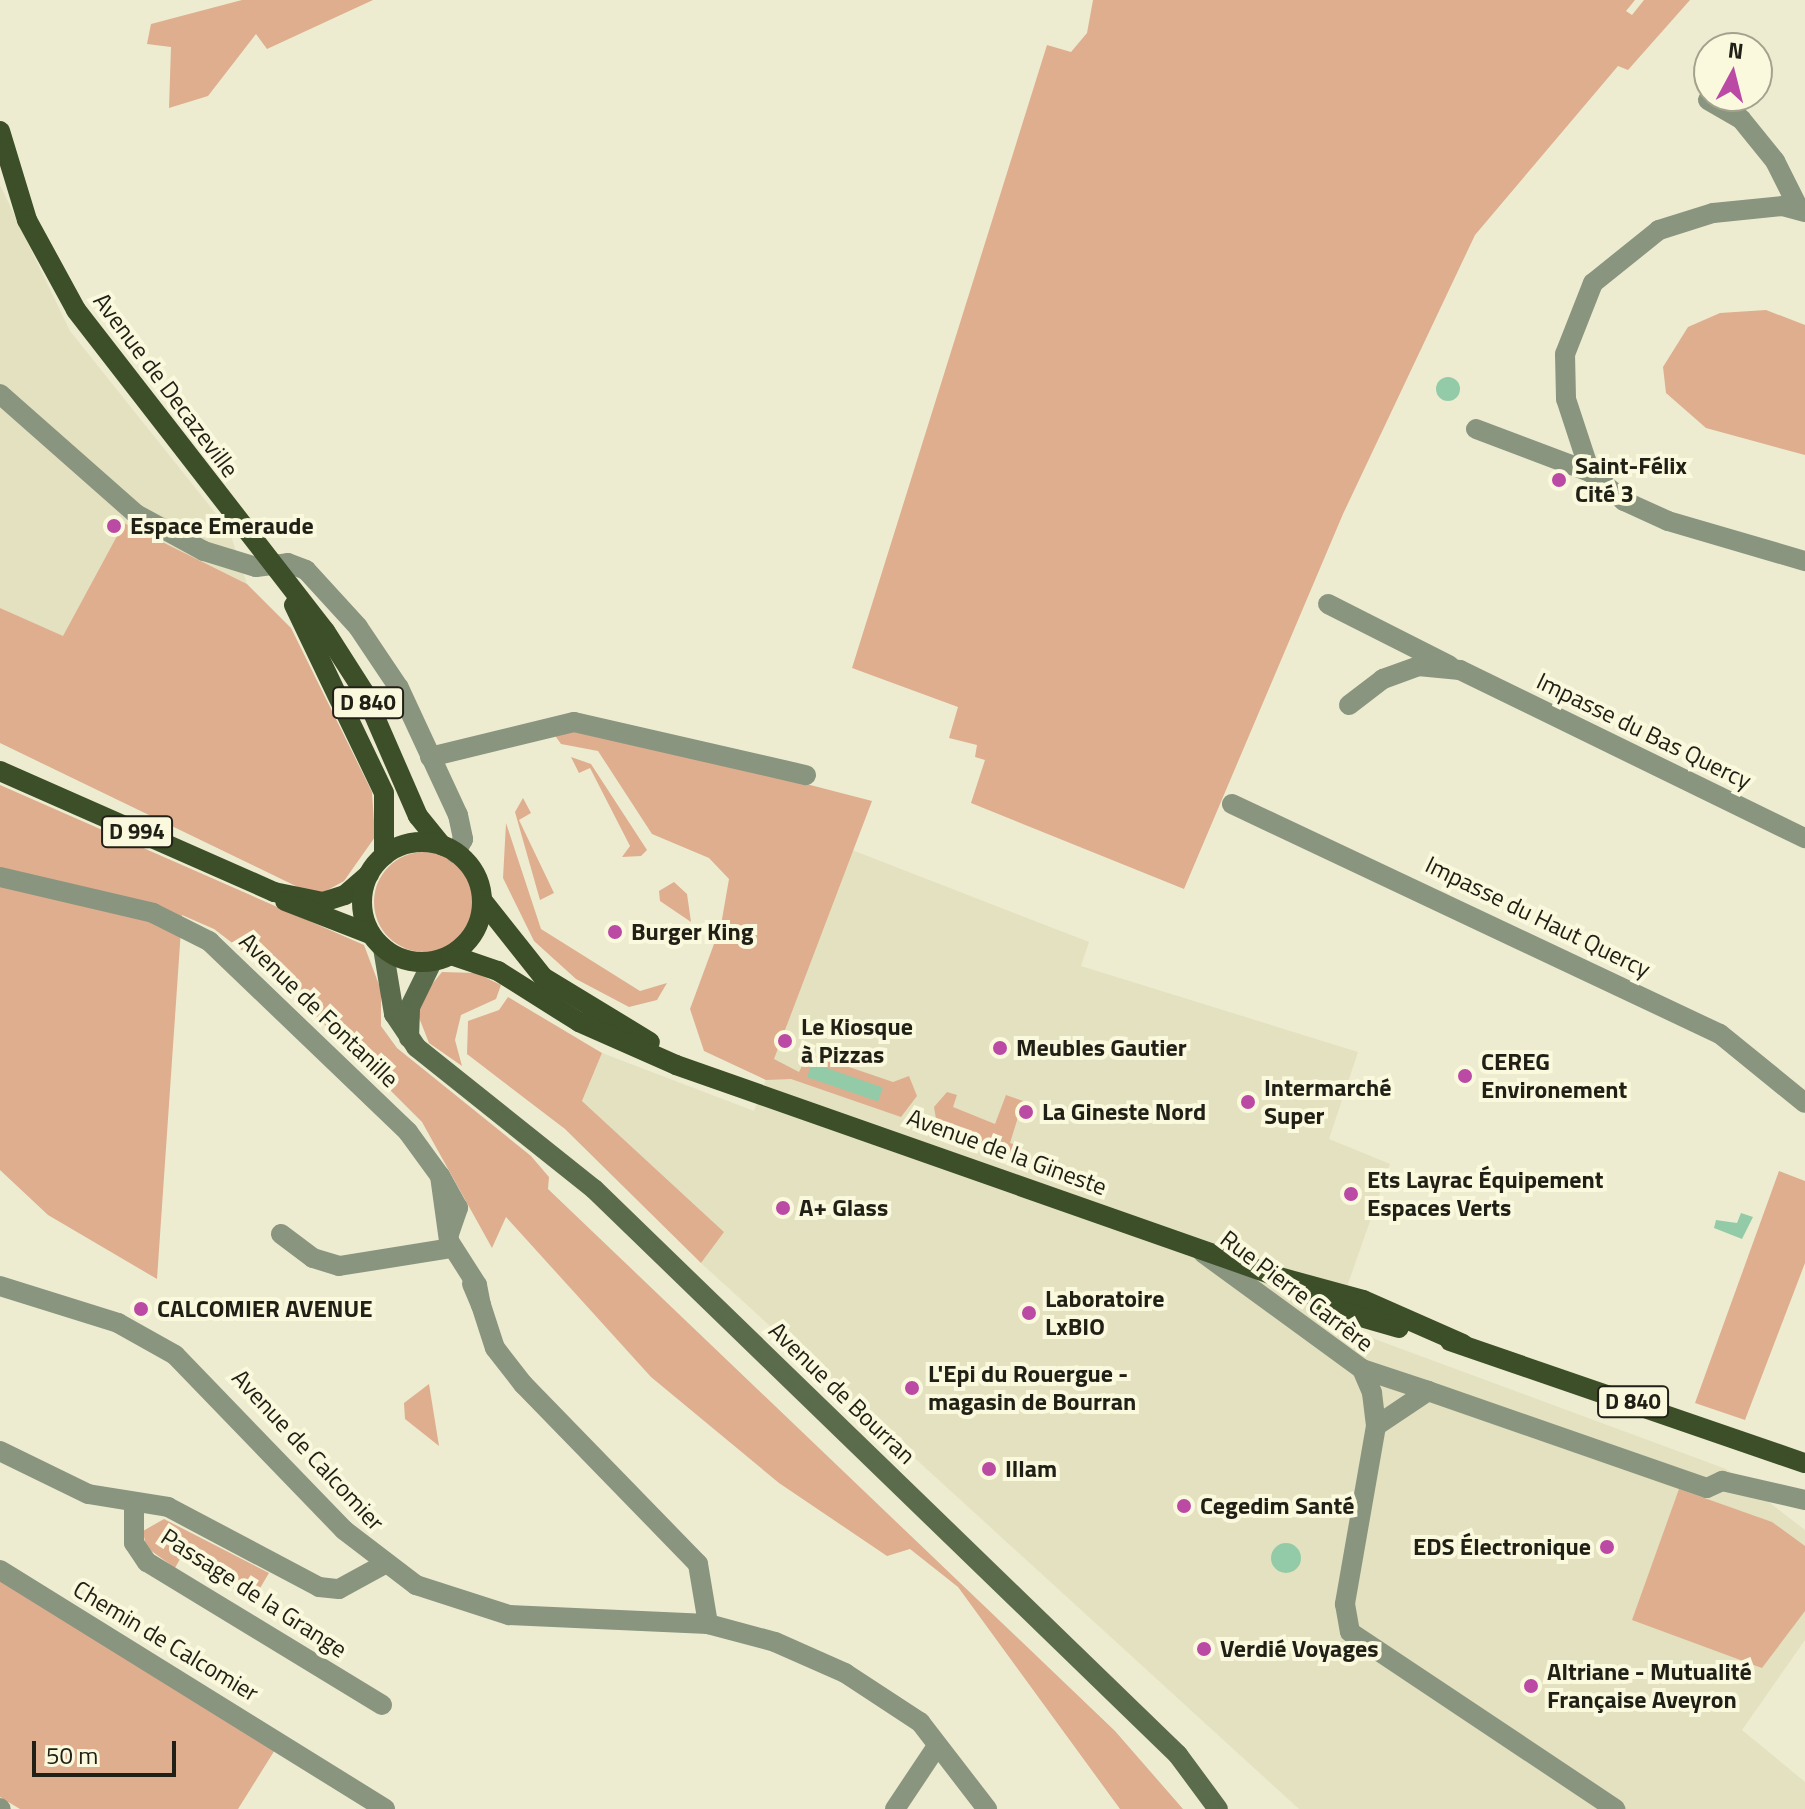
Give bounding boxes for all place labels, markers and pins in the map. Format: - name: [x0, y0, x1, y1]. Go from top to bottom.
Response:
- place label: Saint-Félix Cité 3: [1575, 452, 1687, 508]
- marker: Saint-Félix Cité 3: [1550, 471, 1568, 489]
- place label: Espace Emeraude: [130, 512, 314, 540]
- marker: Espace Emeraude: [105, 517, 123, 535]
- place label: Burger King: [631, 918, 754, 946]
- marker: Burger King: [606, 923, 624, 941]
- place label: Le Kiosque à Pizzas: [801, 1013, 913, 1069]
- marker: Le Kiosque à Pizzas: [776, 1032, 794, 1050]
- place label: Meubles Gautier: [1016, 1034, 1187, 1062]
- marker: Meubles Gautier: [991, 1039, 1009, 1057]
- place label: CEREG Environement: [1481, 1048, 1627, 1104]
- marker: CEREG Environement: [1456, 1067, 1474, 1085]
- place label: Intermarché Super: [1264, 1074, 1392, 1130]
- marker: Intermarché Super: [1239, 1093, 1257, 1111]
- place label: La Gineste Nord: [1042, 1098, 1206, 1126]
- marker: La Gineste Nord: [1017, 1103, 1035, 1121]
- place label: Ets Layrac Équipement Espaces Verts: [1367, 1166, 1604, 1222]
- marker: Ets Layrac Équipement Espaces Verts: [1342, 1185, 1360, 1203]
- place label: A+ Glass: [799, 1194, 888, 1222]
- marker: A+ Glass: [774, 1199, 792, 1217]
- place label: Laboratoire LxBIO: [1045, 1285, 1164, 1341]
- place label: CALCOMIER AVENUE: [157, 1295, 372, 1323]
- marker: CALCOMIER AVENUE: [132, 1300, 150, 1318]
- marker: Laboratoire LxBIO: [1020, 1304, 1038, 1322]
- place label: L'Epi du Rouergue - magasin de Bourran: [928, 1360, 1136, 1416]
- marker: L'Epi du Rouergue - magasin de Bourran: [903, 1379, 921, 1397]
- place label: Illam: [1005, 1455, 1057, 1483]
- marker: Illam: [980, 1460, 998, 1478]
- place label: Cegedim Santé: [1200, 1492, 1354, 1520]
- marker: Cegedim Santé: [1175, 1497, 1193, 1515]
- place label: EDS Électronique: [1413, 1533, 1591, 1561]
- marker: EDS Électronique: [1598, 1538, 1616, 1556]
- place label: Verdié Voyages: [1220, 1635, 1379, 1663]
- marker: Verdié Voyages: [1195, 1640, 1213, 1658]
- place label: Altriane - Mutualité Française Aveyron: [1547, 1658, 1752, 1714]
- marker: Altriane - Mutualité Française Aveyron: [1522, 1677, 1540, 1695]

